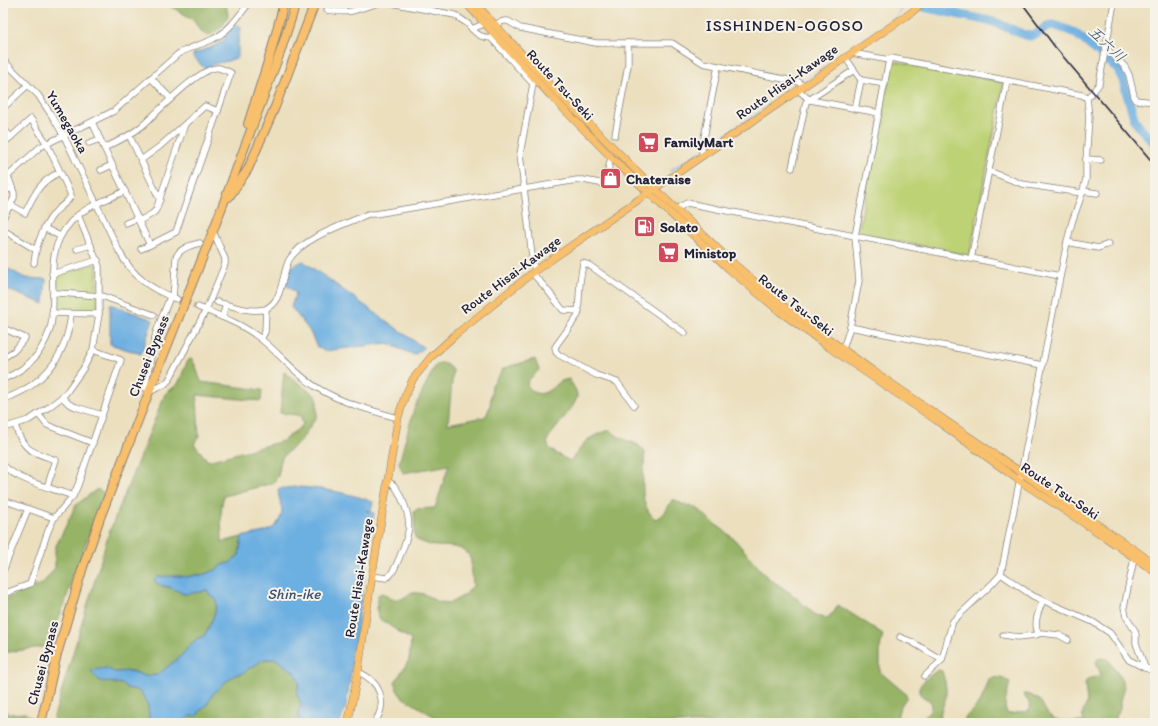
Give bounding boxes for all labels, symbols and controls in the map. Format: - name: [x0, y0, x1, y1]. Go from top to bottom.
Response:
- district label: ISSHINDEN-OGOSO: [706, 16, 864, 35]
- water label: 五六川: [1084, 22, 1130, 66]
- street label: Route Hisai-Kawage: [733, 40, 841, 124]
- street label: Route Tsu-Seki: [523, 46, 597, 124]
- street label: Yumegaoka: [42, 88, 92, 156]
- supermarket icon: FamilyMart: [636, 129, 662, 155]
- place label: FamilyMart: [664, 134, 734, 151]
- shop icon: Chateraise: [598, 166, 624, 192]
- place label: Chateraise: [626, 171, 691, 188]
- fuel station icon: Solato: [632, 214, 658, 240]
- place label: Solato: [660, 219, 698, 236]
- street label: Route Hisai-Kawage: [458, 232, 564, 318]
- supermarket icon: Ministop: [656, 240, 682, 266]
- place label: Ministop: [684, 245, 737, 262]
- street label: Route Tsu-Seki: [755, 270, 837, 340]
- street label: Chusei Bypass: [125, 313, 173, 399]
- street label: Route Tsu-Seki: [1017, 458, 1103, 524]
- street label: Route Hisai-Kawage: [341, 517, 377, 639]
- water label: Shin-ike: [267, 585, 321, 603]
- street label: Chusei Bypass: [24, 619, 62, 707]

